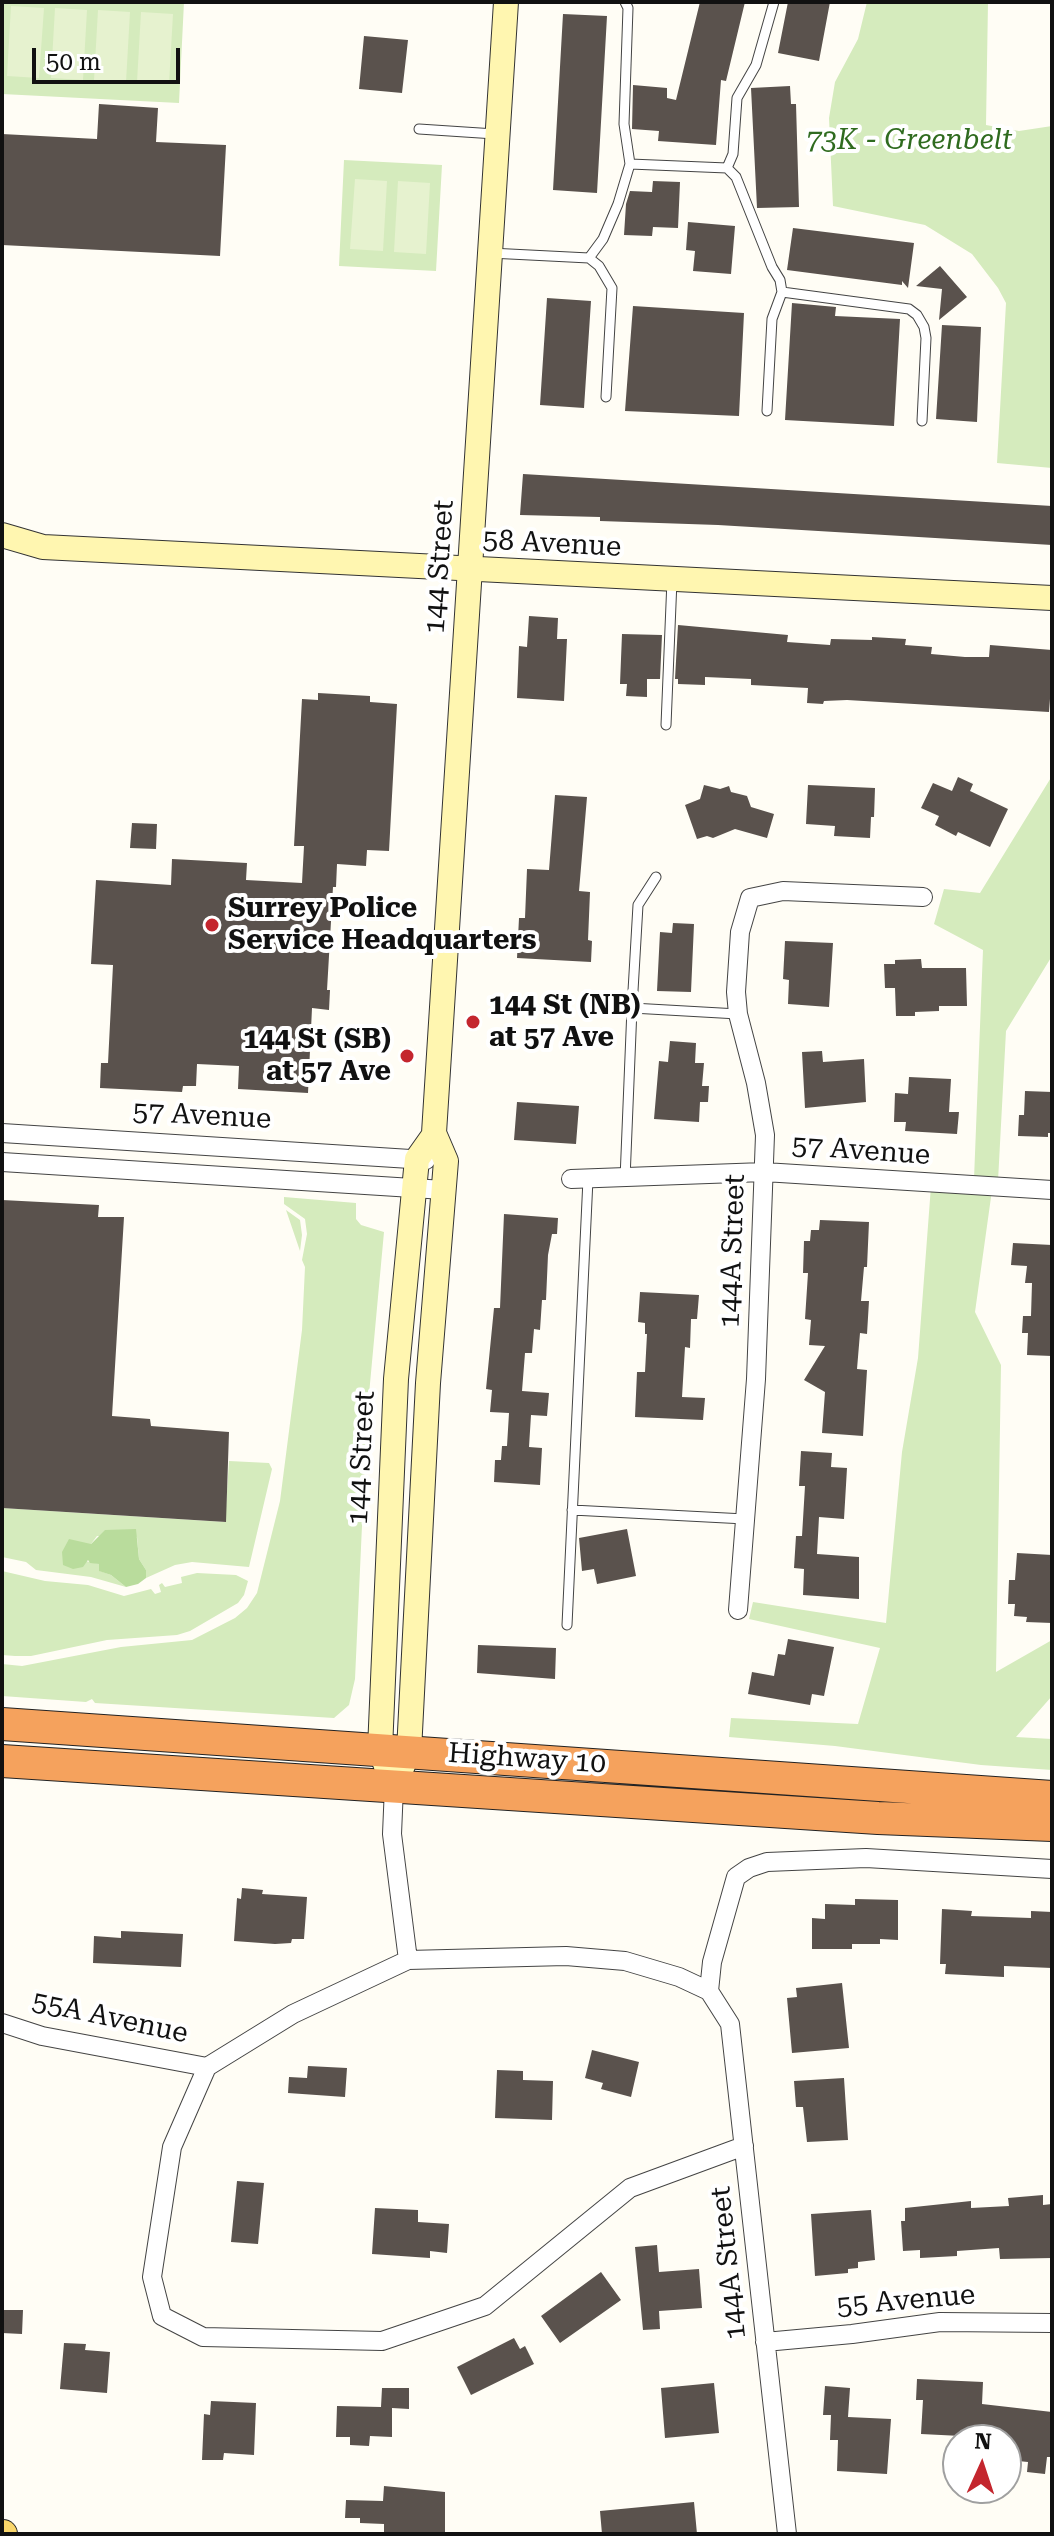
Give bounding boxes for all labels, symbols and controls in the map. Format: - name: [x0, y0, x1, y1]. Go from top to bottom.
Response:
- scale bar: [36, 32, 184, 82]
- text: 50 m: [46, 48, 101, 76]
- park label: 73K - Greenbelt: [806, 124, 1012, 158]
- street label: 144 Street: [419, 499, 461, 635]
- street label: 58 Avenue: [482, 524, 622, 564]
- place label: Surrey Police Service Headquarters: [228, 892, 537, 958]
- marker: Surrey Police Service Headquarters: [203, 916, 221, 934]
- place label: 144 St (NB) at 57 Ave: [489, 989, 641, 1055]
- marker: 144 St (NB) at 57 Ave: [464, 1013, 482, 1031]
- place label: 144 St (SB) at 57 Ave: [243, 1023, 391, 1089]
- marker: 144 St (SB) at 57 Ave: [398, 1047, 416, 1065]
- street label: 57 Avenue: [132, 1096, 272, 1136]
- street label: 57 Avenue: [791, 1129, 931, 1173]
- street label: 144A Street: [714, 1173, 752, 1329]
- street label: 144 Street: [342, 1390, 382, 1526]
- street label: Highway 10: [447, 1737, 607, 1781]
- street label: 55A Avenue: [29, 1985, 191, 2051]
- street label: 144A Street: [704, 2185, 754, 2341]
- street label: 55 Avenue: [835, 2278, 977, 2324]
- north arrow: [942, 2424, 1022, 2504]
- text: N: [974, 2429, 992, 2454]

